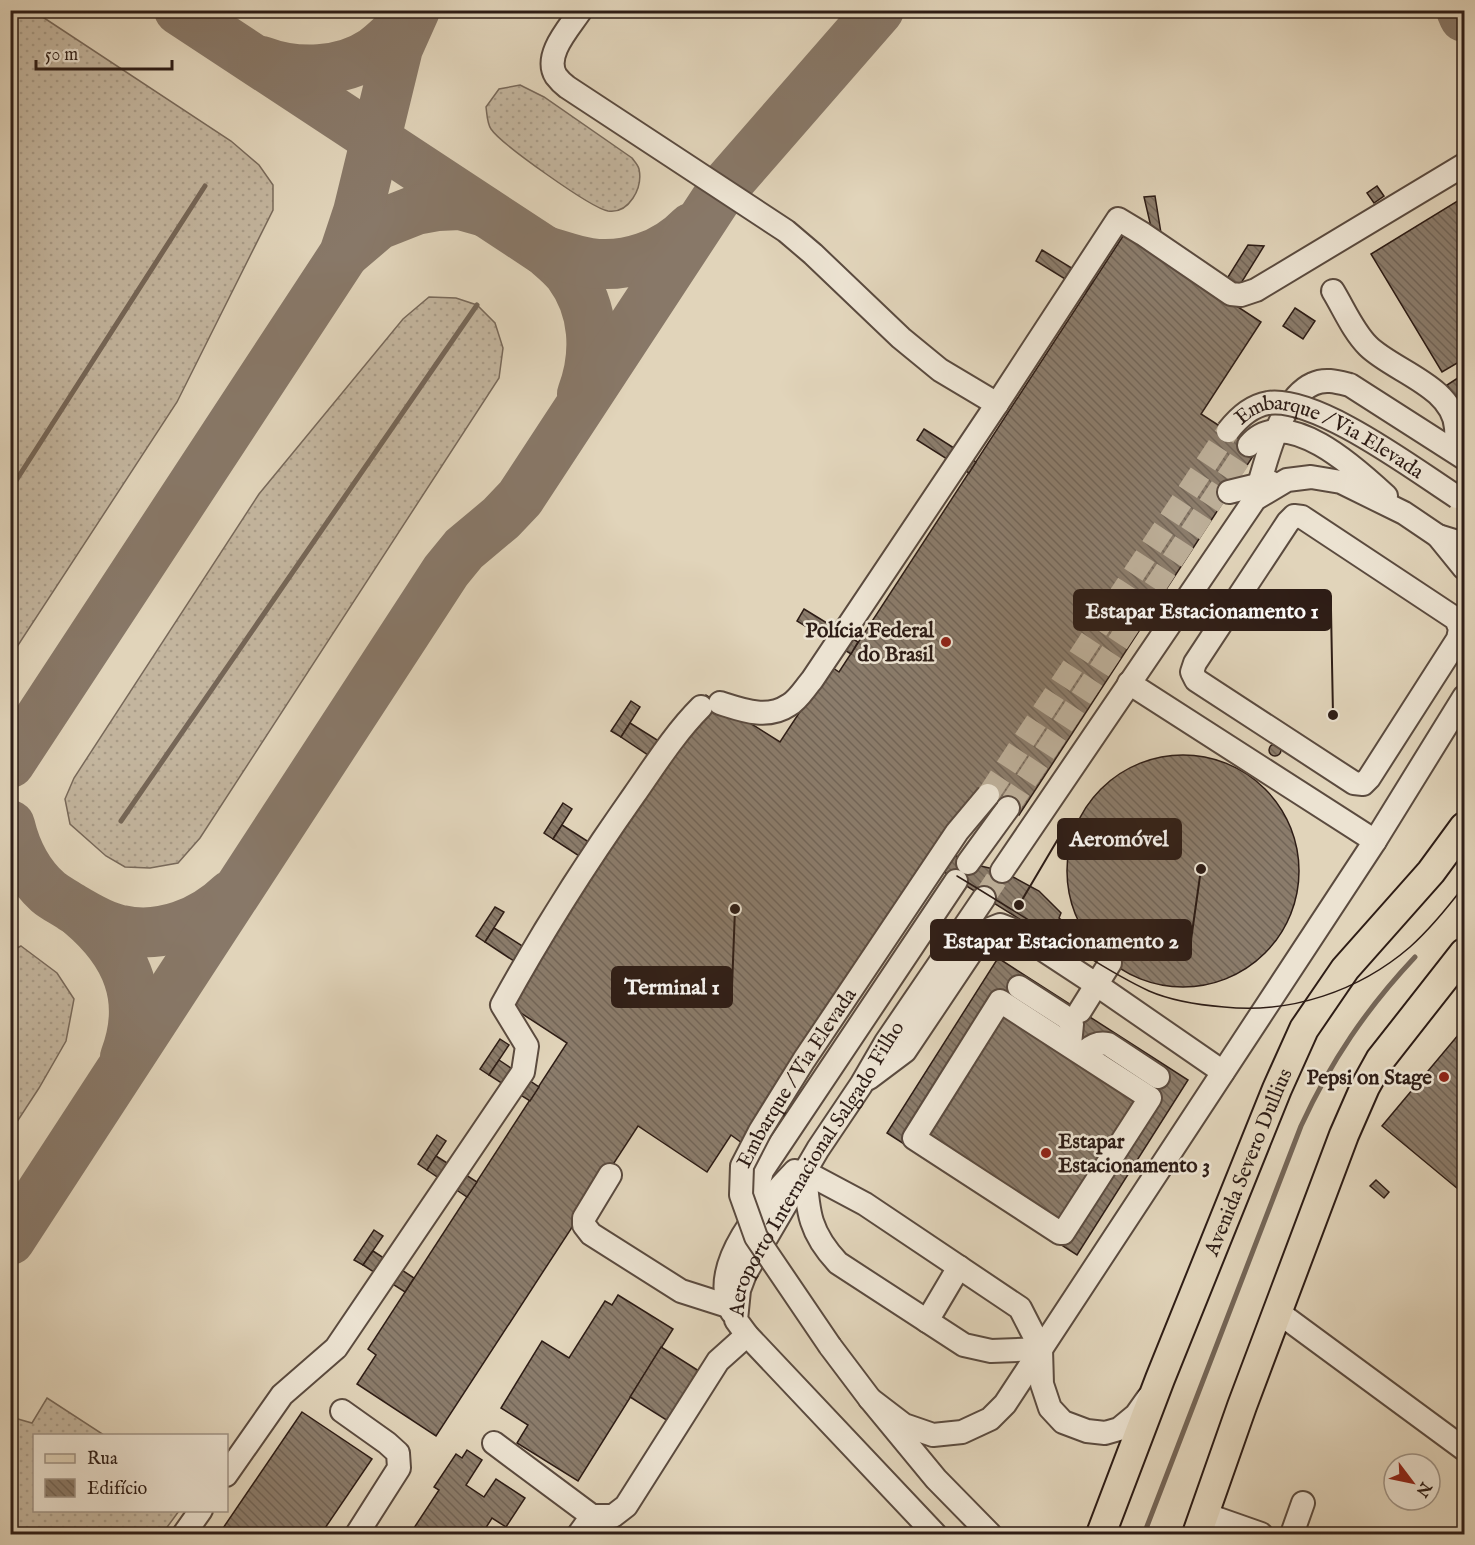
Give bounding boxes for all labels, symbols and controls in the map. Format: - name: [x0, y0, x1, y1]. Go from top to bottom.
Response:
- scale bar: [36, 33, 172, 71]
- text: 50 m: [45, 44, 78, 67]
- street label: Embarque / Via Elevada: [1229, 390, 1429, 486]
- callout: Estapar Estacionamento 1: [1074, 590, 1331, 630]
- text: Estapar Estacionamento 1: [1085, 598, 1319, 626]
- place label: Polícia Federal do Brasil: [805, 618, 935, 669]
- marker: Polícia Federal do Brasil: [939, 635, 953, 649]
- callout: Aeromóvel: [1058, 819, 1181, 859]
- text: Aeromóvel: [1068, 826, 1170, 854]
- callout: Estapar Estacionamento 2: [931, 920, 1191, 960]
- text: Estapar Estacionamento 2: [943, 928, 1179, 956]
- callout: Terminal 1: [612, 967, 732, 1007]
- text: Terminal 1: [623, 974, 720, 1002]
- street label: Embarque / Via Elevada: [731, 982, 864, 1173]
- street label: Aeroporto Internacional Salgado Filho: [724, 1016, 911, 1319]
- street label: Avenida Severo Dullius: [1199, 1064, 1300, 1261]
- place label: Pepsi on Stage: [1306, 1065, 1432, 1092]
- marker: Pepsi on Stage: [1437, 1070, 1451, 1084]
- place label: Estapar Estacionamento 3: [1058, 1129, 1210, 1180]
- marker: Estapar Estacionamento 3: [1039, 1146, 1053, 1160]
- legend: [33, 1434, 228, 1512]
- text: Rua: [87, 1448, 118, 1471]
- north arrow: [1382, 1452, 1442, 1512]
- text: N: [1411, 1477, 1436, 1500]
- text: Edifício: [87, 1478, 148, 1501]

